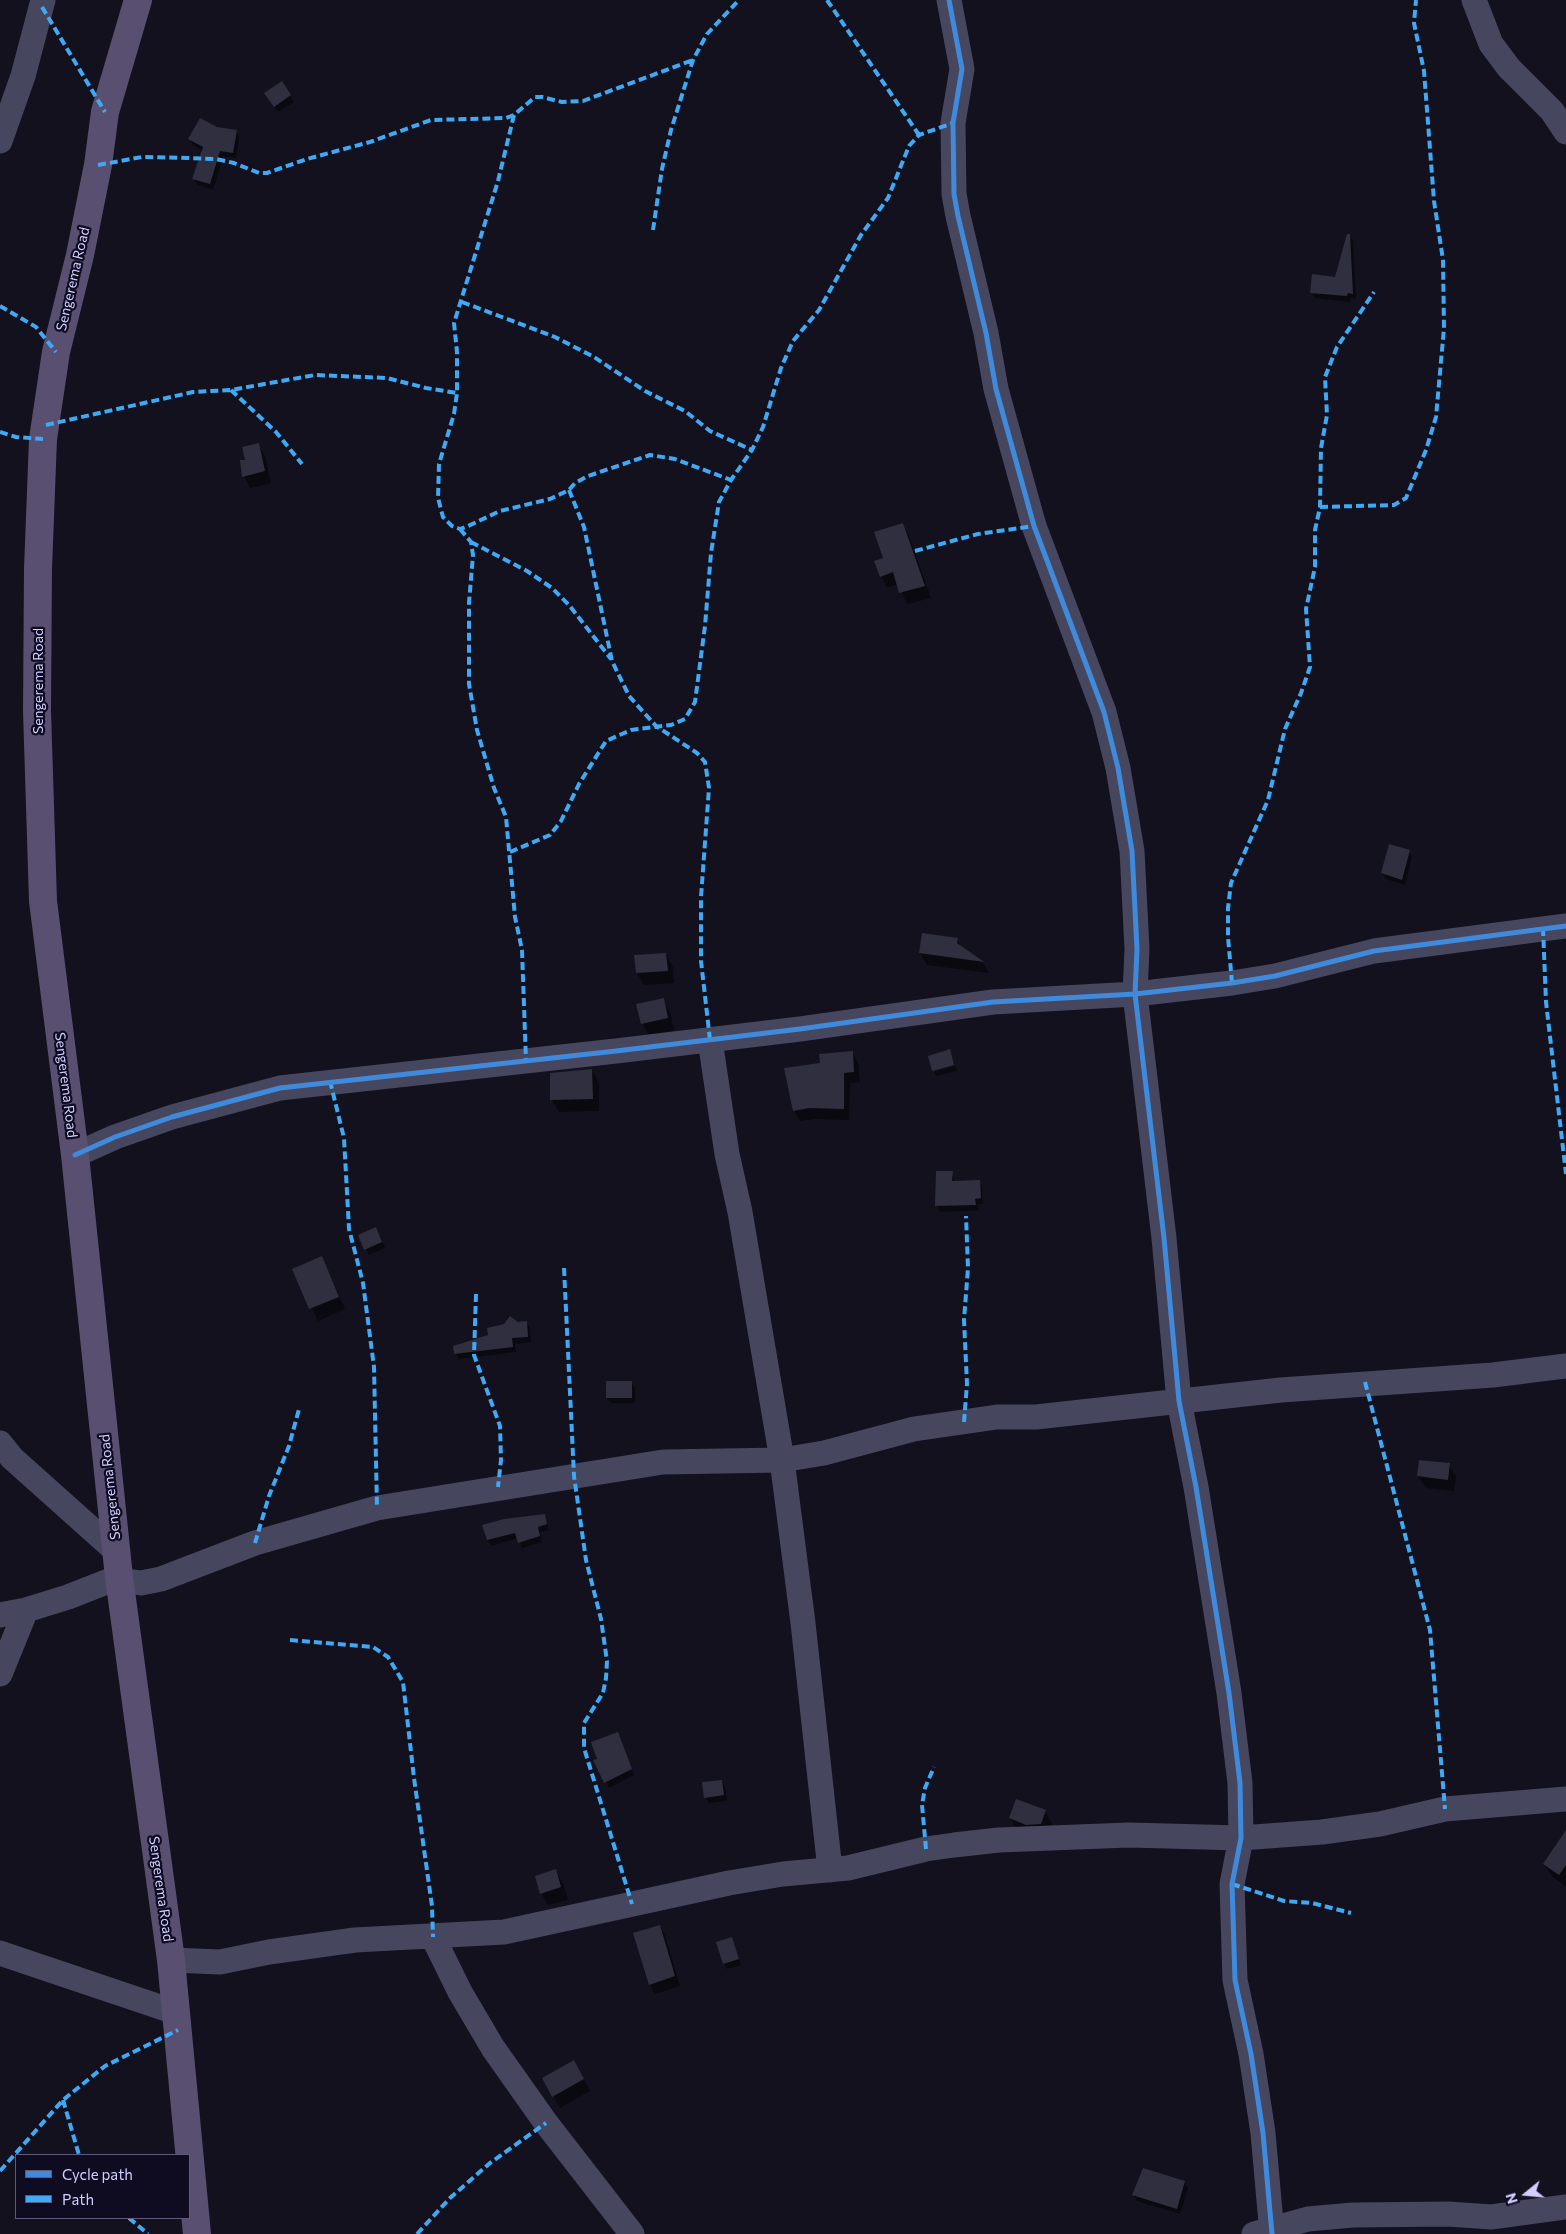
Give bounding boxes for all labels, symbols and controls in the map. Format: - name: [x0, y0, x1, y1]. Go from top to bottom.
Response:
- street label: Sengerema Road: [53, 225, 93, 333]
- street label: Sengerema Road: [30, 628, 46, 734]
- street label: Sengerema Road: [51, 1031, 81, 1139]
- street label: Sengerema Road: [96, 1433, 124, 1541]
- street label: Sengerema Road: [145, 1835, 177, 1943]
- legend: [15, 2154, 190, 2219]
- text: Cycle path: [62, 2165, 133, 2183]
- north arrow: [1501, 2169, 1551, 2219]
- text: Path: [62, 2190, 94, 2208]
- text: N: [1502, 2191, 1521, 2206]

